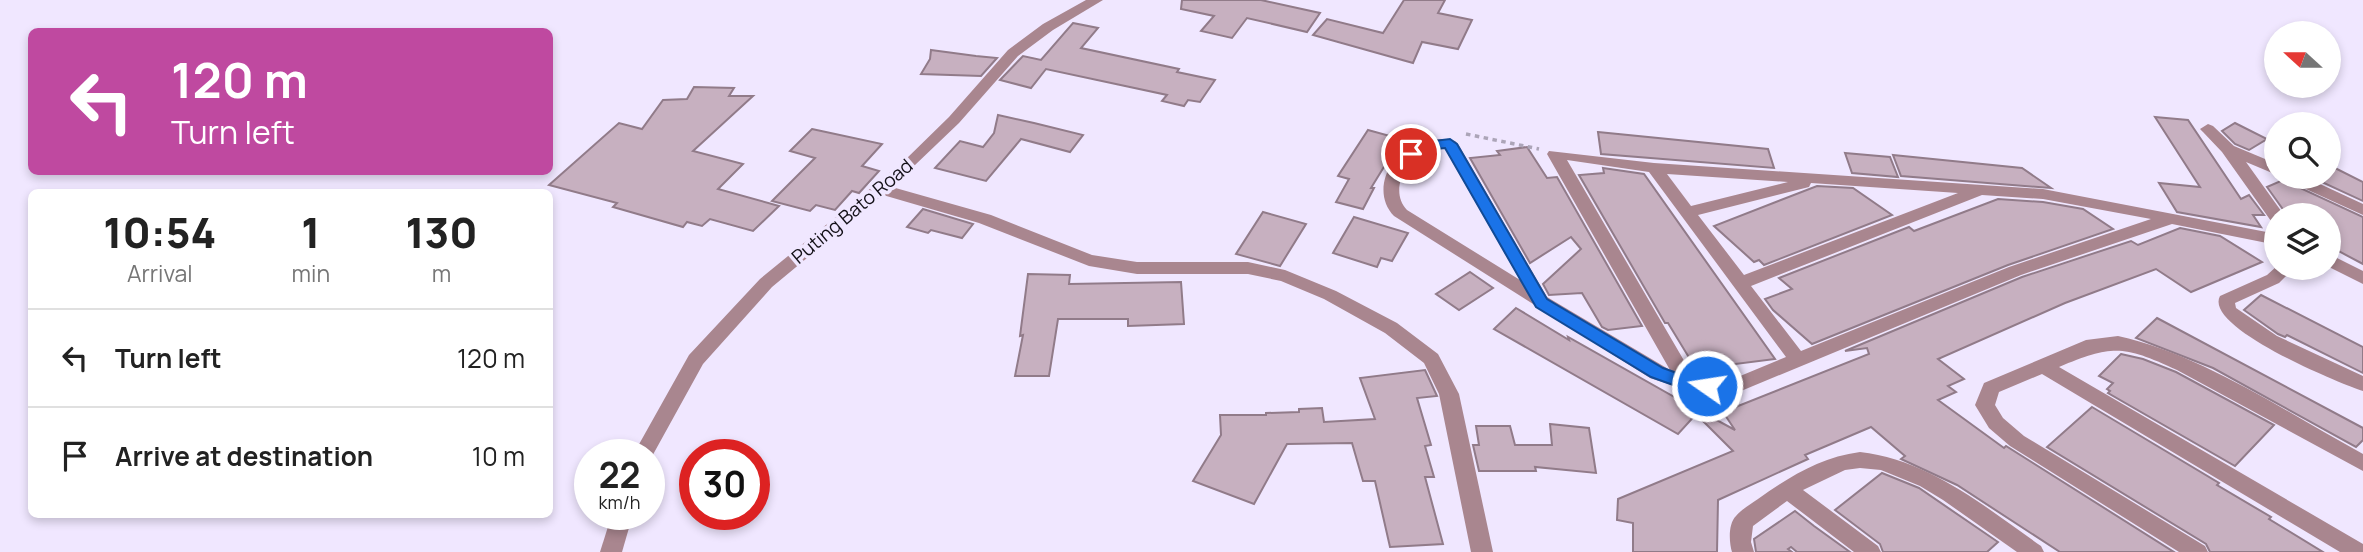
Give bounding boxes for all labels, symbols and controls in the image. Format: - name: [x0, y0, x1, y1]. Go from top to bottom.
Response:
- north arrow: [2264, 21, 2342, 98]
- map controls: [2264, 21, 2341, 280]
- text: 120 m: [171, 46, 308, 113]
- icon: left: [56, 56, 147, 147]
- text: Turn left: [171, 110, 295, 154]
- button: search: [2264, 112, 2341, 189]
- pin: [1381, 124, 1441, 184]
- icon: arrive: [1392, 135, 1430, 173]
- street label: Puting Bato Road: [786, 153, 918, 269]
- text: 10:54: [103, 203, 216, 261]
- text: 1: [301, 203, 320, 261]
- text: 130: [405, 203, 478, 261]
- button: layers: [2264, 203, 2341, 280]
- text: Arrival: [127, 257, 193, 289]
- text: min: [292, 257, 330, 289]
- text: m: [432, 257, 451, 289]
- icon: left: [56, 339, 94, 377]
- text: Turn left: [115, 340, 222, 376]
- text: 120 m: [457, 340, 525, 376]
- position arrow: [1670, 349, 1744, 423]
- icon: arrive: [56, 437, 94, 475]
- text: Arrive at destination: [115, 438, 373, 474]
- text: 10 m: [472, 438, 525, 474]
- speed limit sign: 30: [679, 439, 770, 530]
- text: 22: [599, 451, 640, 499]
- text: km/h: [599, 490, 640, 514]

